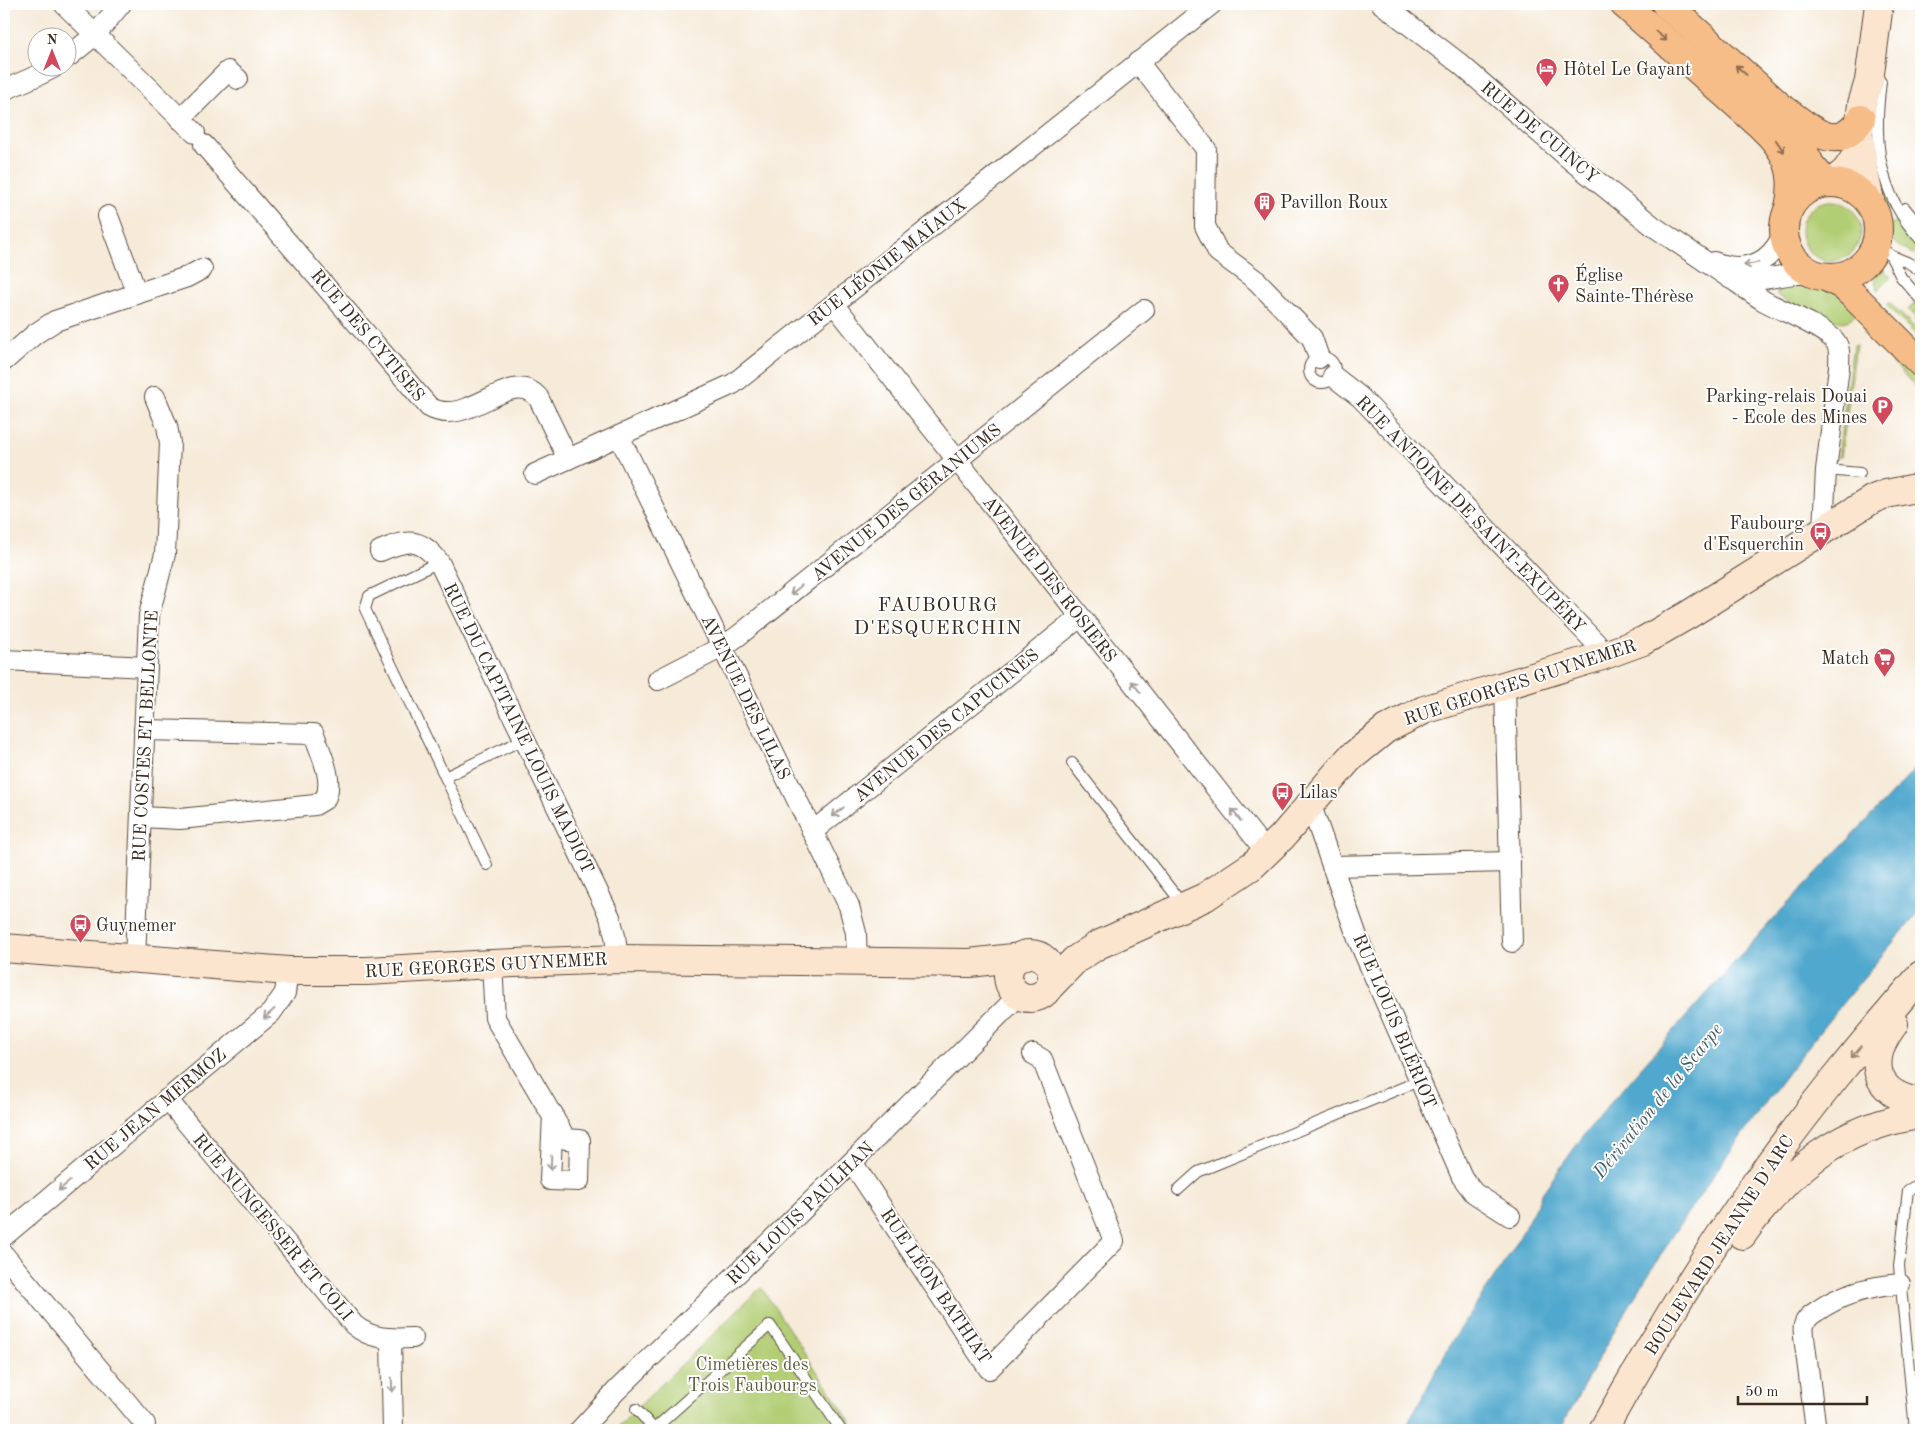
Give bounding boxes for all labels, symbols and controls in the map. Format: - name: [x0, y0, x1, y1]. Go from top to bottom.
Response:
- north arrow: [28, 28, 78, 78]
- one-way arrow: [1654, 30, 1667, 41]
- text: N: [47, 33, 58, 47]
- hotel icon: Hôtel Le Gayant: [1535, 57, 1559, 88]
- place label: Hôtel Le Gayant: [1563, 61, 1691, 79]
- one-way arrow: [1734, 64, 1747, 76]
- street label: RUE DE CUINCY: [1477, 78, 1602, 187]
- one-way arrow: [1775, 139, 1785, 153]
- building icon: Pavillon Roux: [1252, 190, 1276, 221]
- street label: RUE LÉONIE MAÏAUX: [803, 192, 970, 330]
- place label: Pavillon Roux: [1280, 194, 1388, 212]
- one-way arrow: [1743, 260, 1759, 270]
- place label: Église Sainte-Thérèse: [1575, 263, 1694, 306]
- street label: RUE DES CYTISES: [307, 266, 428, 405]
- church icon: Église Sainte-Thérèse: [1547, 273, 1571, 304]
- place label: Parking-relais Douai - Ecole des Mines: [1706, 388, 1867, 427]
- street label: RUE ANTOINE DE SAINT-EXUPÉRY: [1352, 390, 1591, 637]
- parking icon: Parking-relais Douai - Ecole des Mines: [1871, 394, 1895, 425]
- street label: AVENUE DES GÉRANIUMS: [806, 418, 1005, 585]
- street label: AVENUE DES ROSIERS: [979, 493, 1120, 666]
- place label: Faubourg d'Esquerchin: [1704, 515, 1804, 554]
- bus stop icon: Faubourg d'Esquerchin: [1808, 521, 1832, 552]
- street label: RUE DU CAPITAINE LOUIS MADIOT: [440, 580, 596, 877]
- one-way arrow: [790, 585, 803, 596]
- district label: FAUBOURG D'ESQUERCHIN: [854, 596, 1022, 639]
- street label: RUE COSTES ET BELLONTE: [130, 610, 162, 862]
- street label: AVENUE DES LILAS: [697, 612, 793, 783]
- street label: RUE GEORGES GUYNEMER: [1402, 637, 1639, 729]
- street label: AVENUE DES CAPUCINES: [851, 646, 1042, 806]
- supermarket icon: Match: [1873, 646, 1897, 677]
- place label: Match: [1821, 650, 1869, 668]
- one-way arrow: [1130, 681, 1141, 694]
- bus stop icon: Lilas: [1271, 780, 1295, 811]
- place label: Lilas: [1299, 784, 1338, 802]
- one-way arrow: [831, 806, 844, 817]
- one-way arrow: [1231, 808, 1241, 822]
- bus stop icon: Guynemer: [68, 913, 92, 944]
- place label: Guynemer: [96, 917, 177, 935]
- street label: RUE LOUIS BLÉRIOT: [1349, 930, 1443, 1111]
- street label: RUE GEORGES GUYNEMER: [364, 951, 608, 981]
- one-way arrow: [263, 1008, 275, 1020]
- water label: Dérivation de la Scarpe: [1590, 1020, 1727, 1184]
- one-way arrow: [1851, 1045, 1862, 1058]
- street label: RUE JEAN MERMOZ: [82, 1046, 230, 1174]
- street label: RUE NUNGESSER ET COLI: [189, 1131, 356, 1324]
- street label: BOULEVARD JEANNE D'ARC: [1642, 1132, 1798, 1359]
- street label: RUE LOUIS PAULHAN: [724, 1139, 878, 1288]
- one-way arrow: [546, 1154, 555, 1170]
- one-way arrow: [58, 1180, 71, 1191]
- street label: RUE LÉON BATHIAT: [877, 1204, 997, 1367]
- park label: Cimetières des Trois Faubourgs: [687, 1356, 817, 1395]
- scale bar: [1738, 1374, 1866, 1406]
- one-way arrow: [387, 1376, 397, 1392]
- text: 50 m: [1745, 1385, 1779, 1400]

